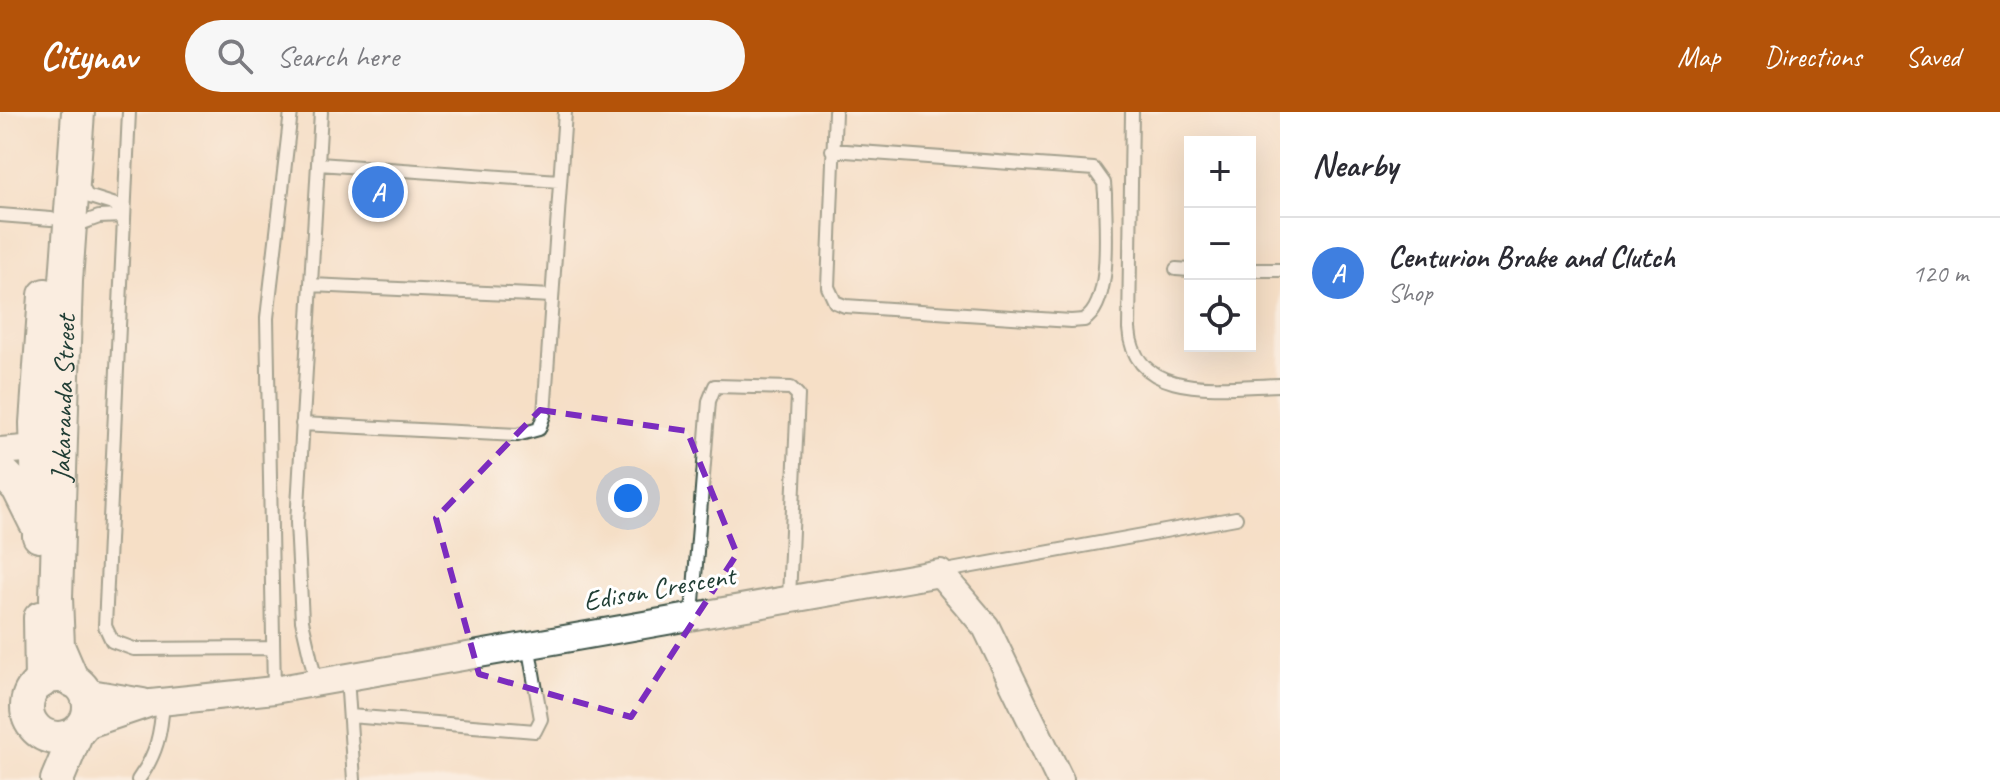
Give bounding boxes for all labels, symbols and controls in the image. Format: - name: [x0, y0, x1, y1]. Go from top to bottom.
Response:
- search box: [185, 20, 745, 92]
- text: Citynav: [40, 33, 137, 80]
- icon: search: [213, 34, 257, 78]
- text: Search here: [277, 37, 399, 75]
- text: Map: [1677, 39, 1720, 74]
- text: Directions: [1764, 39, 1862, 74]
- text: Saved: [1906, 39, 1960, 74]
- map controls: [1184, 136, 1256, 352]
- button: +: [1184, 136, 1256, 208]
- text: Nearby: [1312, 143, 1398, 186]
- pin: A: [352, 162, 404, 222]
- button: −: [1184, 208, 1256, 280]
- text: Centurion Brake and Clutch: [1388, 238, 1675, 276]
- text: A: [1331, 257, 1345, 290]
- text: 120 m: [1912, 257, 1968, 290]
- text: Shop: [1388, 276, 1432, 309]
- button: locate: [1184, 280, 1256, 352]
- street label: Jakaranda Street: [42, 312, 83, 484]
- your location: [608, 478, 648, 518]
- street label: Edison Crescent: [581, 557, 740, 619]

